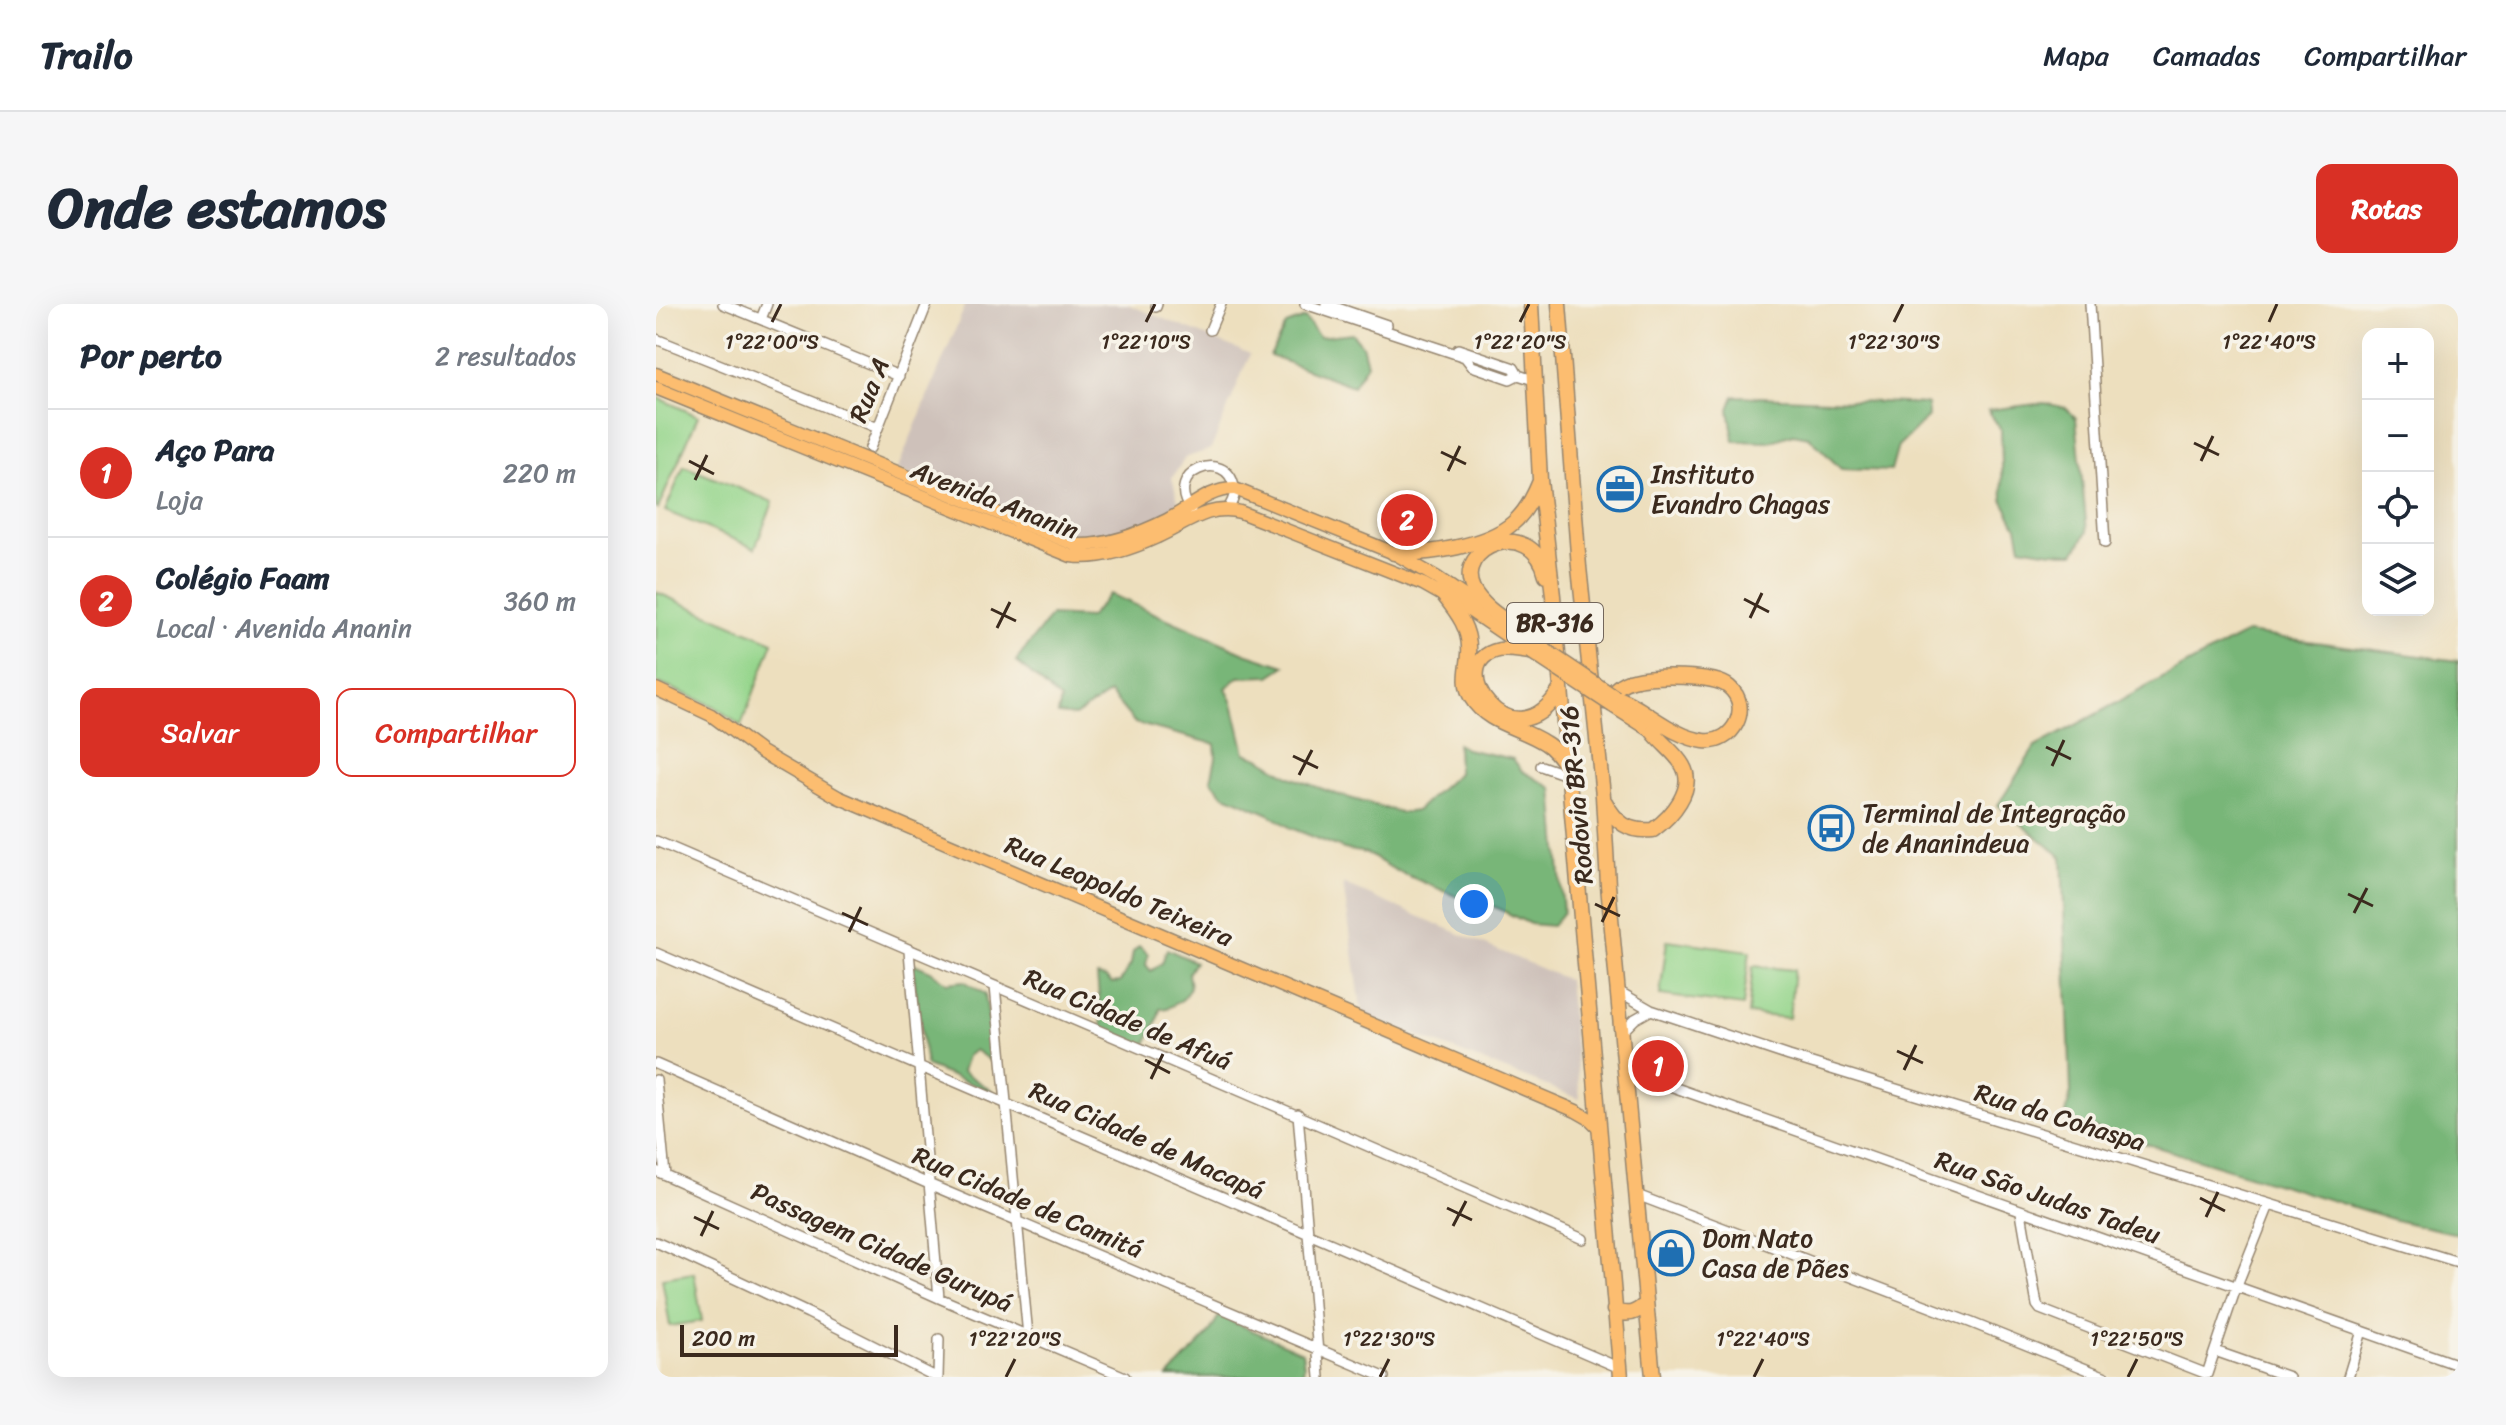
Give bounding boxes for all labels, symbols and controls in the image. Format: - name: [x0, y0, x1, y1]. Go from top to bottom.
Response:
- text: Trailo: [40, 22, 133, 89]
- text: Mapa: [2043, 31, 2109, 80]
- text: Camadas: [2153, 31, 2260, 80]
- text: Compartilhar: [2304, 31, 2466, 80]
- text: Onde estamos: [48, 159, 386, 258]
- button: Rotas: [2316, 164, 2458, 253]
- text: 1°22'00"S: [725, 325, 819, 360]
- text: 1°22'10"S: [1101, 325, 1191, 360]
- text: 1°22'20"S: [1474, 325, 1567, 360]
- text: 1°22'30"S: [1848, 325, 1941, 360]
- text: 1°22'40"S: [2222, 325, 2316, 360]
- text: Por perto: [80, 326, 222, 386]
- map controls: [2362, 328, 2434, 616]
- button: +: [2362, 328, 2434, 400]
- text: 2 resultados: [435, 333, 576, 379]
- street label: Rua A: [835, 351, 903, 429]
- button: −: [2362, 400, 2434, 472]
- text: Aço Para: [156, 423, 274, 477]
- street label: Avenida Ananin: [903, 447, 1086, 553]
- text: 1: [100, 450, 112, 496]
- text: 220 m: [503, 450, 576, 496]
- place label: Instituto Evandro Chagas: [1650, 451, 1831, 527]
- office icon: Instituto Evandro Chagas: [1596, 465, 1644, 513]
- button: locate: [2362, 472, 2434, 544]
- text: Loja: [156, 477, 203, 523]
- pin: 2: [1381, 490, 1433, 550]
- button: layers: [2362, 544, 2434, 616]
- text: Colégio Faam: [156, 551, 330, 605]
- text: 2: [98, 578, 114, 624]
- text: 360 m: [504, 578, 576, 624]
- road number: BR-316: [1507, 603, 1603, 643]
- text: Local · Avenida Ananin: [156, 605, 412, 651]
- button: Salvar: [80, 688, 320, 777]
- button: Compartilhar: [336, 688, 576, 777]
- street label: Rodovia BR-316: [1545, 704, 1607, 886]
- place label: Terminal de Integração de Ananindeua: [1862, 790, 2126, 866]
- bus stop icon: Terminal de Integração de Ananindeua: [1807, 804, 1855, 852]
- street label: Rua Leopoldo Teixeira: [998, 822, 1241, 960]
- your location: [1454, 884, 1494, 924]
- street label: Rua Cidade de Afuá: [1017, 954, 1239, 1084]
- pin: 1: [1632, 1036, 1684, 1096]
- street label: Rua Cidade de Macapá: [1022, 1067, 1272, 1213]
- street label: Rua da Cohaspa: [1969, 1069, 2151, 1165]
- street label: Rua Cidade de Camitá: [905, 1133, 1151, 1271]
- street label: Rua São Judas Tadeu: [1929, 1137, 2167, 1257]
- street label: Passagem Cidade Gurupá: [743, 1168, 1021, 1326]
- place label: Dom Nato Casa de Pães: [1702, 1215, 1849, 1291]
- shop icon: Dom Nato Casa de Pães: [1647, 1229, 1695, 1277]
- text: 200 m: [692, 1319, 755, 1358]
- scale bar: [680, 1321, 898, 1357]
- text: 1°22'20"S: [969, 1322, 1062, 1357]
- text: 1°22'30"S: [1343, 1322, 1436, 1357]
- text: 1°22'40"S: [1716, 1322, 1810, 1357]
- text: 1°22'50"S: [2090, 1322, 2184, 1357]

